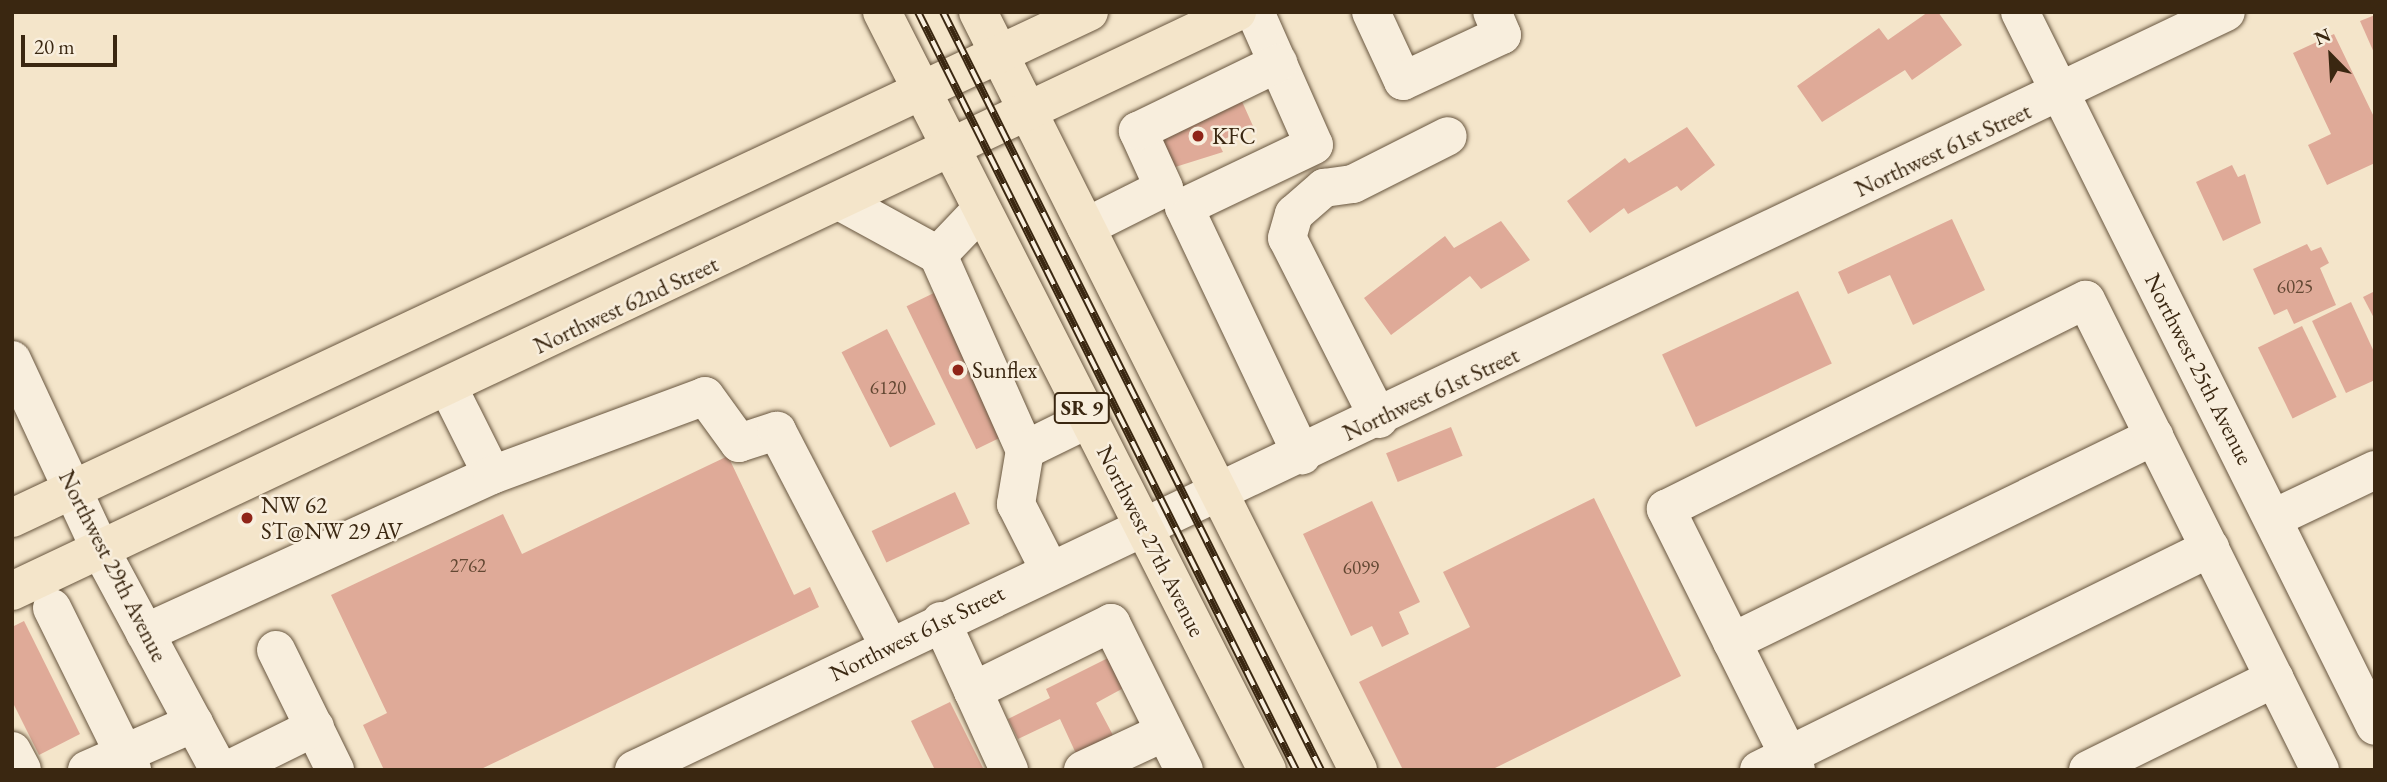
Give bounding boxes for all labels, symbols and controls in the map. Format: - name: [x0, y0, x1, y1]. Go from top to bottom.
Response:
- scale bar: [24, 21, 121, 65]
- north arrow: [2296, 21, 2366, 91]
- text: N: [2310, 22, 2334, 51]
- text: 20 m: [34, 33, 75, 60]
- street label: Northwest 61st Street: [1851, 97, 2035, 203]
- place label: KFC: [1212, 122, 1256, 150]
- marker: KFC: [1190, 128, 1206, 144]
- street label: Northwest 62nd Street: [529, 250, 723, 360]
- street label: Northwest 25th Avenue: [2139, 269, 2259, 469]
- house number: 6025: [2277, 276, 2313, 298]
- street label: Northwest 61st Street: [1339, 341, 1523, 447]
- place label: Sunflex: [972, 356, 1037, 384]
- marker: Sunflex: [950, 362, 966, 378]
- house number: 6120: [870, 377, 906, 399]
- road number: SR 9: [1052, 390, 1112, 426]
- street label: Northwest 27th Avenue: [1091, 441, 1211, 641]
- street label: Northwest 29th Avenue: [53, 466, 173, 666]
- place label: NW 62 ST@NW 29 AV: [261, 491, 403, 545]
- marker: NW 62 ST@NW 29 AV: [239, 510, 255, 526]
- house number: 2762: [450, 555, 486, 577]
- house number: 6099: [1343, 557, 1379, 579]
- street label: Northwest 61st Street: [825, 579, 1009, 687]

